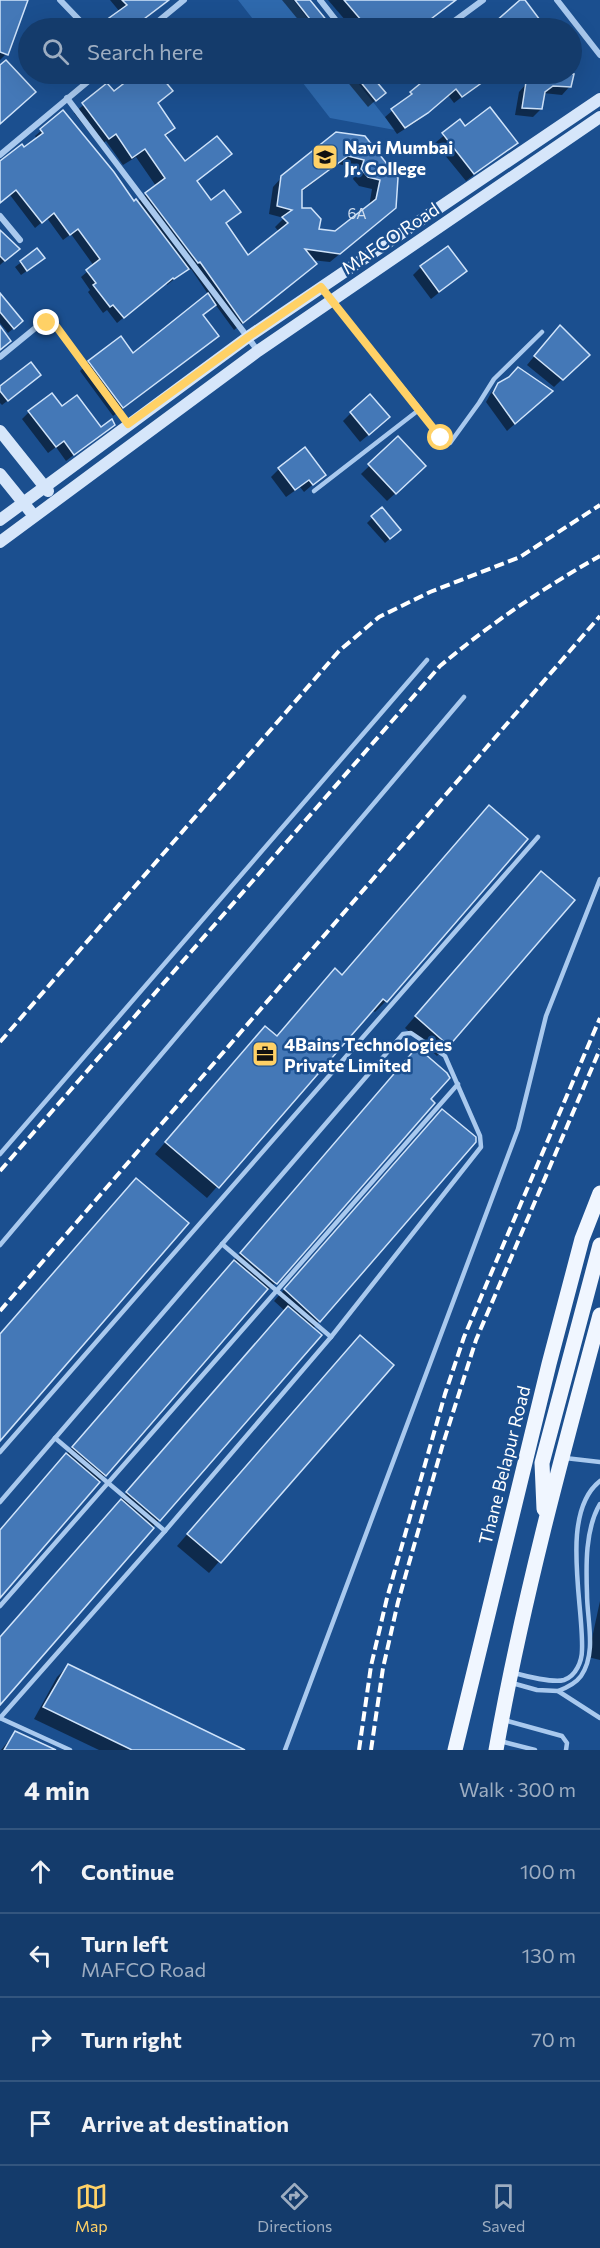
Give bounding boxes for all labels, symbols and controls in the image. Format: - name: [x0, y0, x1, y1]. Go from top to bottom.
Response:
- search box: [18, 18, 582, 84]
- icon: search: [39, 35, 72, 68]
- text: Search here: [87, 38, 203, 65]
- place label: Navi Mumbai Jr. College: [344, 136, 453, 179]
- school or university icon: Navi Mumbai Jr. College: [310, 142, 340, 172]
- street label: MAFCO Road: [337, 197, 443, 279]
- house number: 6A: [347, 204, 367, 222]
- route end: [33, 309, 59, 335]
- route start: [427, 424, 453, 450]
- place label: 4Bains Technologies Private Limited: [284, 1033, 452, 1076]
- office icon: 4Bains Technologies Private Limited: [250, 1039, 280, 1069]
- street label: Thane Belapur Road: [474, 1383, 534, 1547]
- text: 4 min: [24, 1774, 90, 1805]
- text: Walk · 300 m: [459, 1777, 576, 1801]
- icon: ahead: [24, 1855, 57, 1888]
- text: Continue: [81, 1858, 174, 1885]
- text: 100 m: [520, 1859, 576, 1883]
- text: Turn left: [81, 1930, 168, 1957]
- icon: left: [24, 1939, 57, 1972]
- text: 130 m: [522, 1943, 576, 1967]
- text: MAFCO Road: [81, 1957, 206, 1981]
- icon: right: [24, 2023, 57, 2056]
- text: Turn right: [81, 2026, 182, 2053]
- text: 70 m: [531, 2027, 576, 2051]
- icon: arrive: [24, 2107, 57, 2140]
- text: Arrive at destination: [81, 2110, 289, 2137]
- tab: Map: [75, 2180, 108, 2235]
- tab: Directions: [257, 2180, 332, 2235]
- tab: Saved: [482, 2180, 525, 2235]

